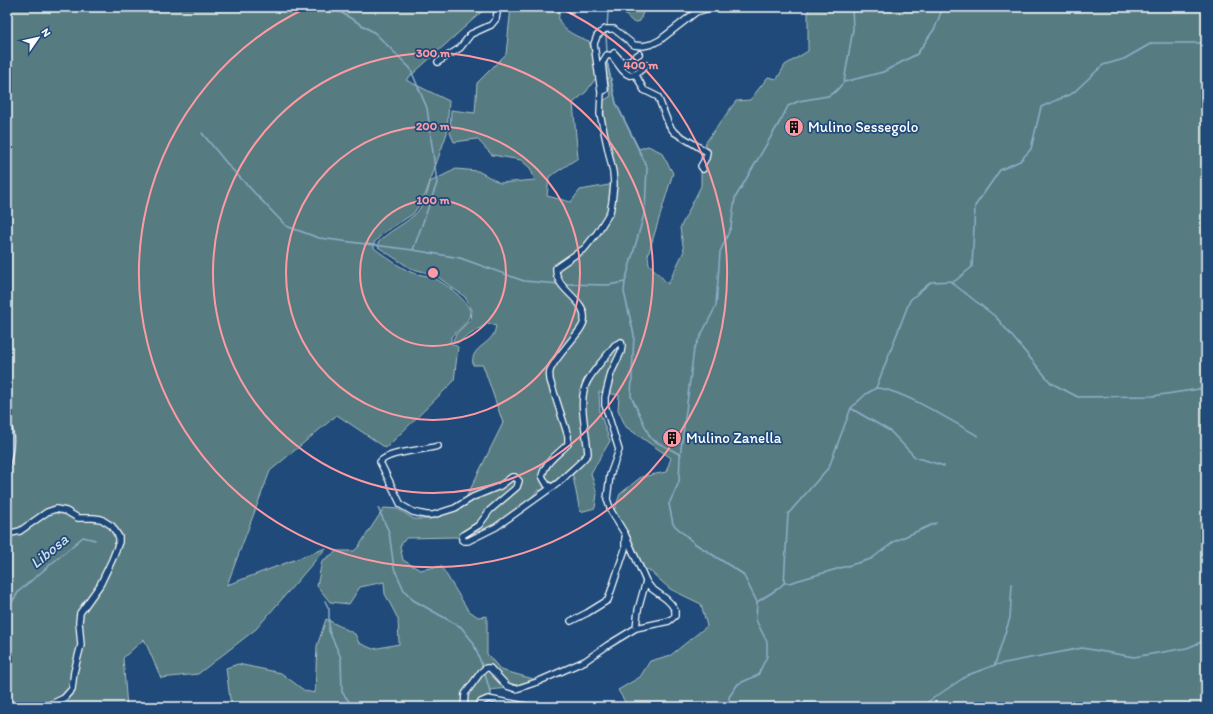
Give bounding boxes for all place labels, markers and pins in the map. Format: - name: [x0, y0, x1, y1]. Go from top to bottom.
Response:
- building icon: Mulino Sessegolo: [783, 116, 805, 138]
- place label: Mulino Sessegolo: [808, 118, 918, 136]
- centre of rings: [426, 266, 440, 280]
- building icon: Mulino Zanella: [661, 427, 683, 449]
- place label: Mulino Zanella: [686, 429, 782, 447]

